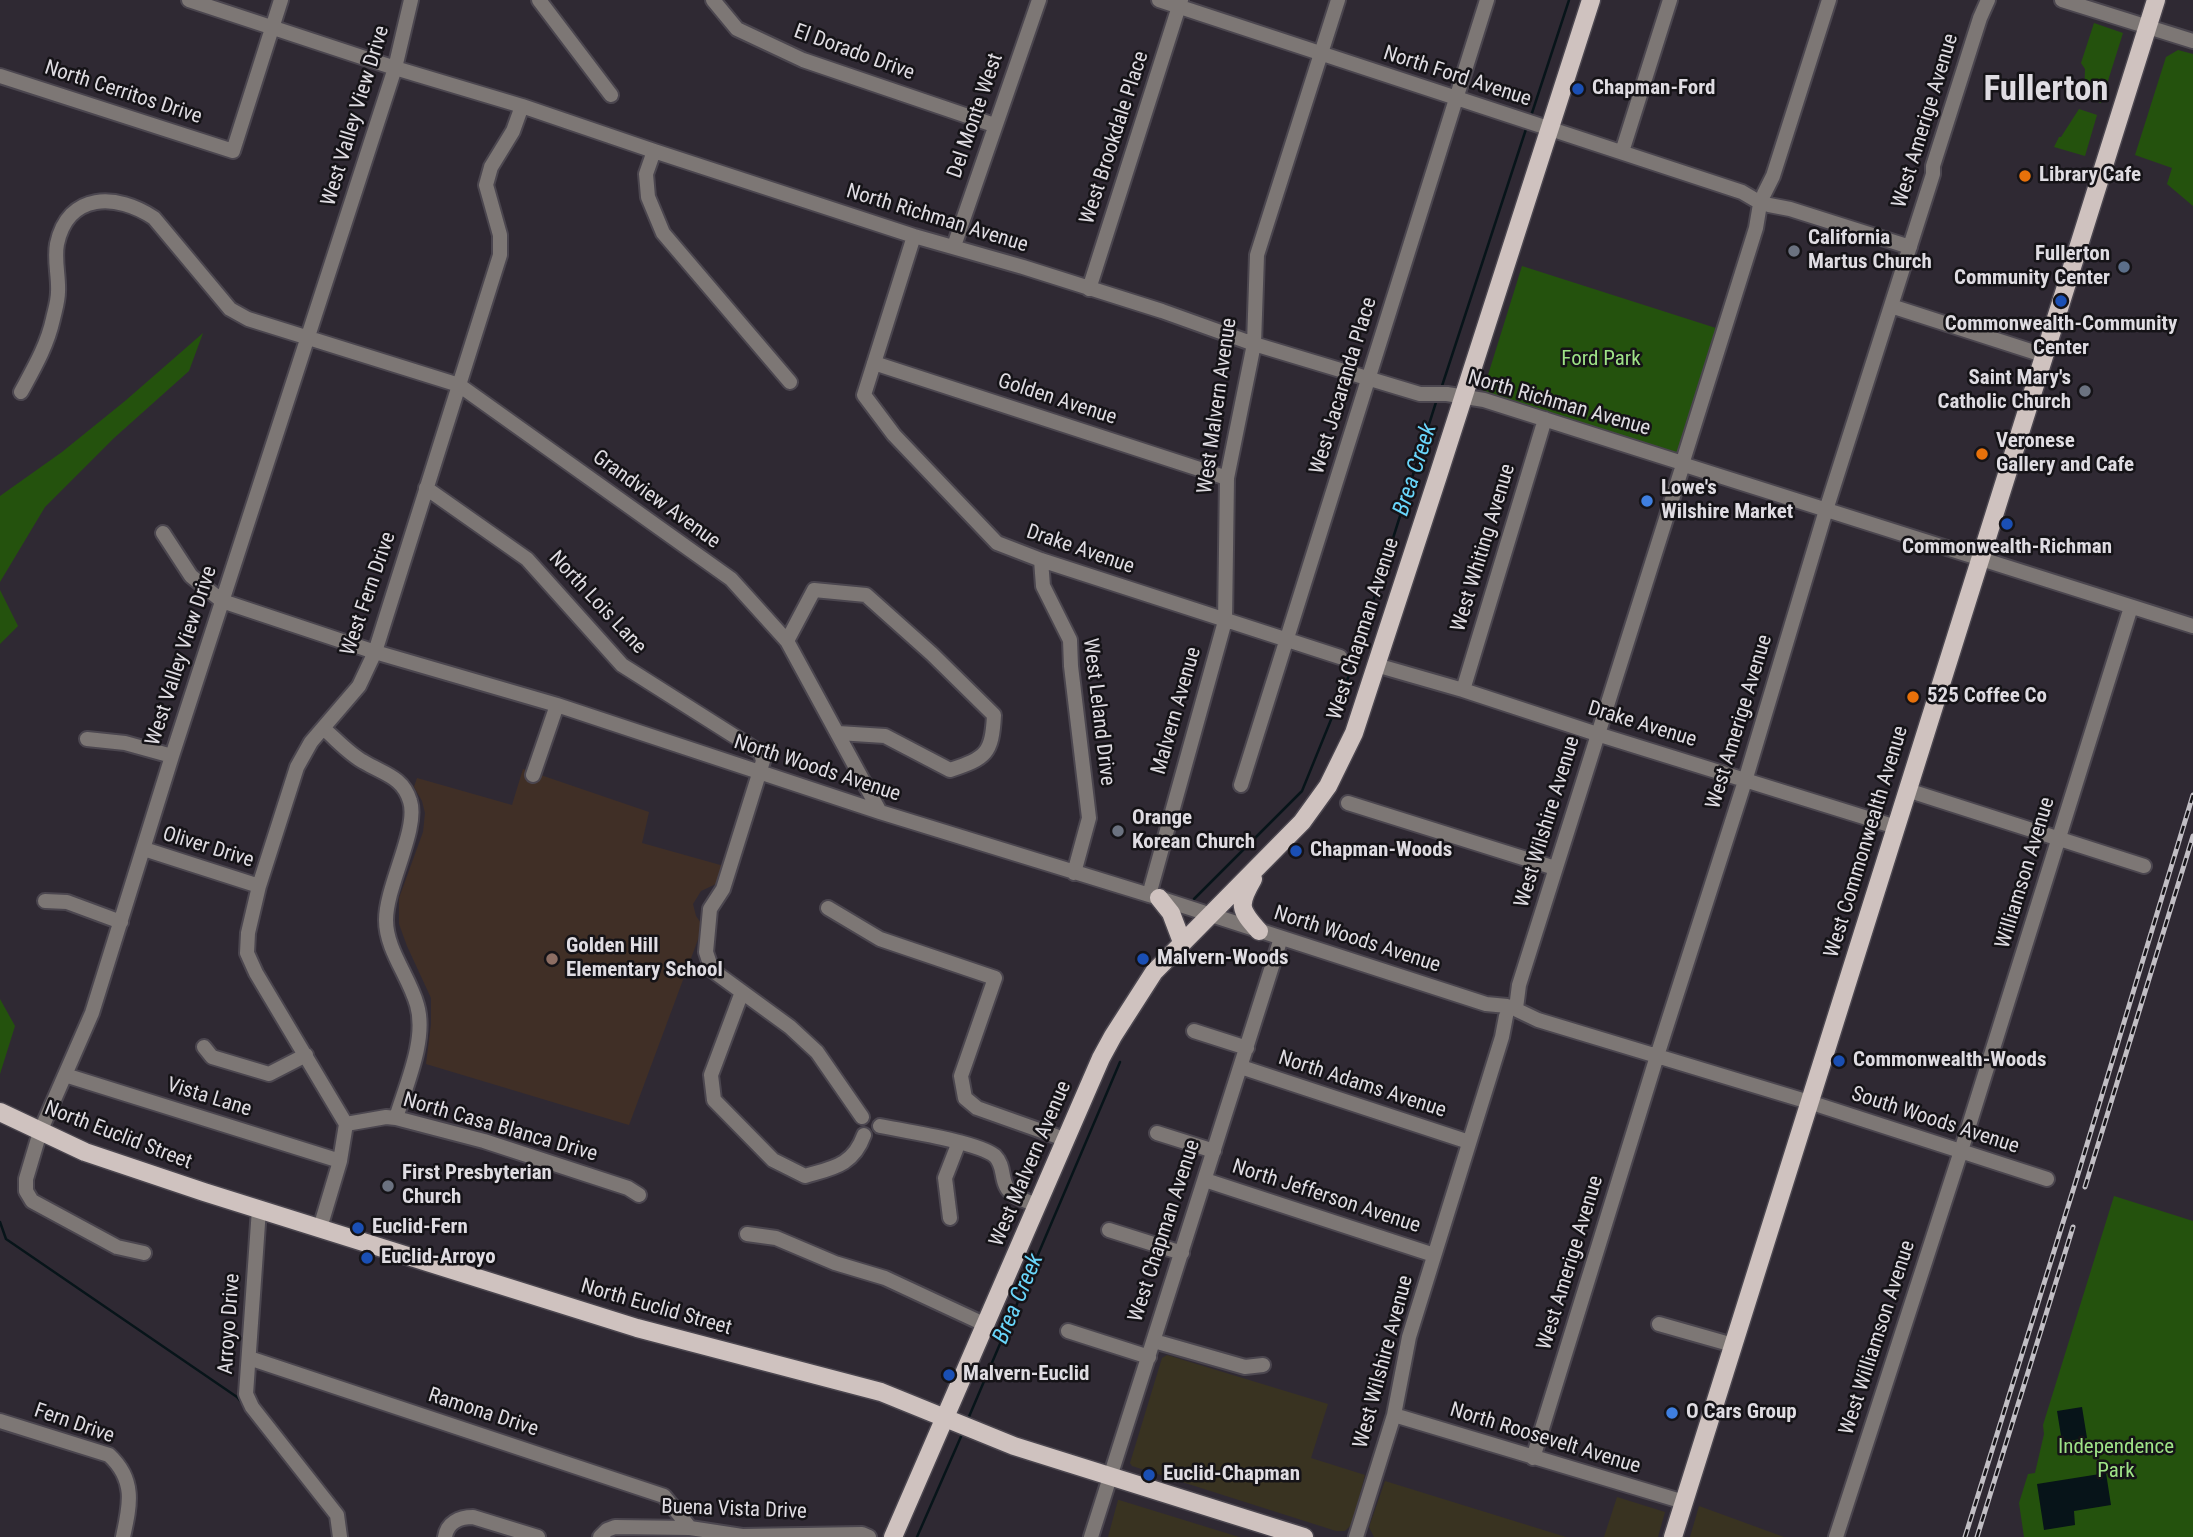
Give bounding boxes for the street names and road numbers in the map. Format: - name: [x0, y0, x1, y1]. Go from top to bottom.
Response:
- street label: El Dorado Drive: [790, 20, 918, 86]
- street label: West Valley View Drive: [317, 23, 395, 209]
- street label: West Amerige Avenue: [1888, 31, 1964, 211]
- street label: North Ford Avenue: [1380, 41, 1534, 113]
- street label: West Brookdale Place: [1075, 48, 1155, 228]
- street label: Del Monte West: [943, 50, 1009, 182]
- street label: North Cerritos Drive: [41, 56, 205, 130]
- street label: North Richman Avenue: [843, 179, 1031, 259]
- street label: West Jacaranda Place: [1305, 294, 1383, 478]
- street label: West Malvern Avenue: [1193, 316, 1243, 496]
- street label: North Richman Avenue: [1465, 366, 1653, 442]
- street label: Golden Avenue: [994, 369, 1120, 431]
- street label: Grandview Avenue: [587, 445, 725, 555]
- street label: West Whiting Avenue: [1447, 461, 1521, 635]
- street label: Drake Avenue: [1023, 520, 1137, 580]
- street label: West Fern Drive: [336, 529, 402, 659]
- street label: West Chapman Avenue: [1323, 535, 1405, 723]
- street label: North Lois Lane: [543, 546, 651, 660]
- street label: West Valley View Drive: [141, 563, 223, 749]
- street label: West Amerige Avenue: [1702, 632, 1778, 812]
- street label: West Leland Drive: [1076, 637, 1120, 787]
- street label: Malvern Avenue: [1147, 644, 1207, 778]
- street label: Drake Avenue: [1585, 697, 1699, 753]
- street label: West Commonwealth Avenue: [1820, 723, 1914, 961]
- street label: North Woods Avenue: [731, 730, 903, 808]
- street label: West Wilshire Avenue: [1510, 733, 1586, 911]
- street label: Williamson Avenue: [1991, 794, 2061, 952]
- street label: Oliver Drive: [159, 822, 257, 874]
- street label: North Woods Avenue: [1271, 901, 1443, 979]
- street label: North Adams Avenue: [1275, 1046, 1449, 1124]
- street label: Vista Lane: [164, 1073, 254, 1123]
- street label: West Malvern Avenue: [985, 1077, 1077, 1251]
- street label: South Woods Avenue: [1848, 1082, 2022, 1160]
- street label: North Casa Blanca Drive: [400, 1088, 600, 1168]
- street label: North Euclid Street: [41, 1096, 195, 1176]
- street label: West Chapman Avenue: [1124, 1137, 1206, 1325]
- street label: North Jefferson Avenue: [1229, 1155, 1423, 1239]
- street label: West Amerige Avenue: [1533, 1173, 1609, 1353]
- street label: West Williamson Avenue: [1835, 1238, 1921, 1438]
- street label: Arroyo Drive: [214, 1273, 246, 1375]
- street label: West Wilshire Avenue: [1349, 1273, 1419, 1451]
- street label: North Euclid Street: [578, 1274, 734, 1342]
- street label: Ramona Drive: [425, 1383, 541, 1443]
- street label: North Roosevelt Avenue: [1447, 1398, 1643, 1480]
- street label: Fern Drive: [31, 1399, 117, 1449]
- street label: Buena Vista Drive: [661, 1495, 807, 1525]

